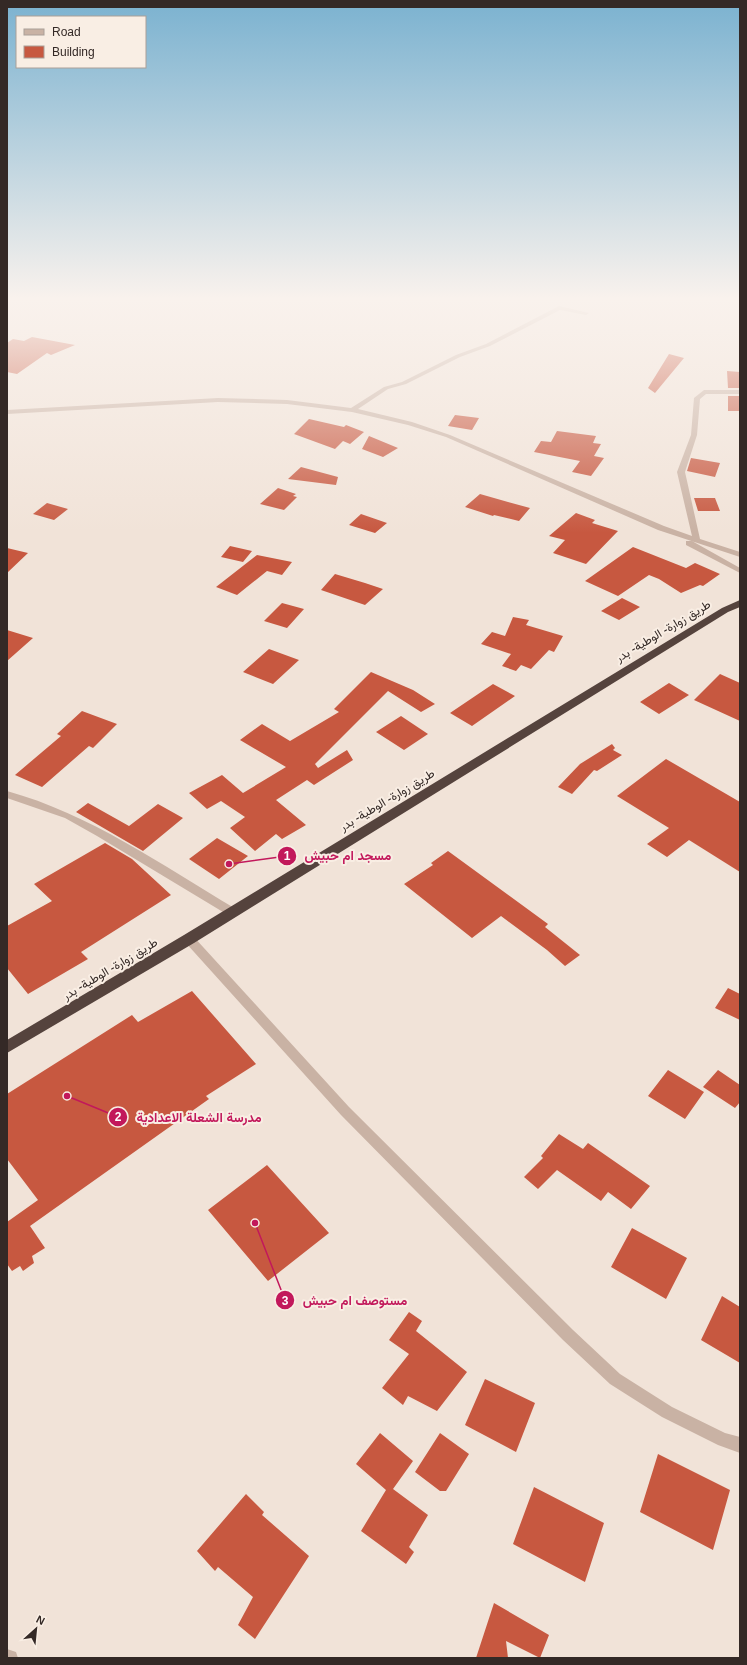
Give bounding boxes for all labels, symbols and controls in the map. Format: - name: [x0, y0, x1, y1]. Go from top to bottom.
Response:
- legend: [16, 16, 146, 68]
- text: Road: [52, 25, 81, 39]
- text: Building: [52, 45, 95, 59]
- street label: طريق زوارة- الوطية- بدر: [612, 597, 714, 666]
- street label: طريق زوارة- الوطية- بدر: [336, 766, 438, 835]
- callout: مسجد ام حبيش: [277, 843, 400, 868]
- text: مسجد ام حبيش: [305, 848, 391, 864]
- text: 1: [284, 849, 291, 863]
- street label: طريق زوارة- الوطية- بدر: [59, 935, 161, 1004]
- callout: مدرسة الشعلة الاعدادية: [108, 1105, 269, 1130]
- text: 2: [115, 1110, 122, 1124]
- text: مدرسة الشعلة الاعدادية: [137, 1110, 262, 1126]
- callout: مستوصف ام حبيش: [275, 1288, 415, 1313]
- text: مستوصف ام حبيش: [303, 1293, 407, 1309]
- text: 3: [282, 1294, 289, 1308]
- north arrow: [16, 1609, 56, 1649]
- text: N: [34, 1613, 47, 1627]

